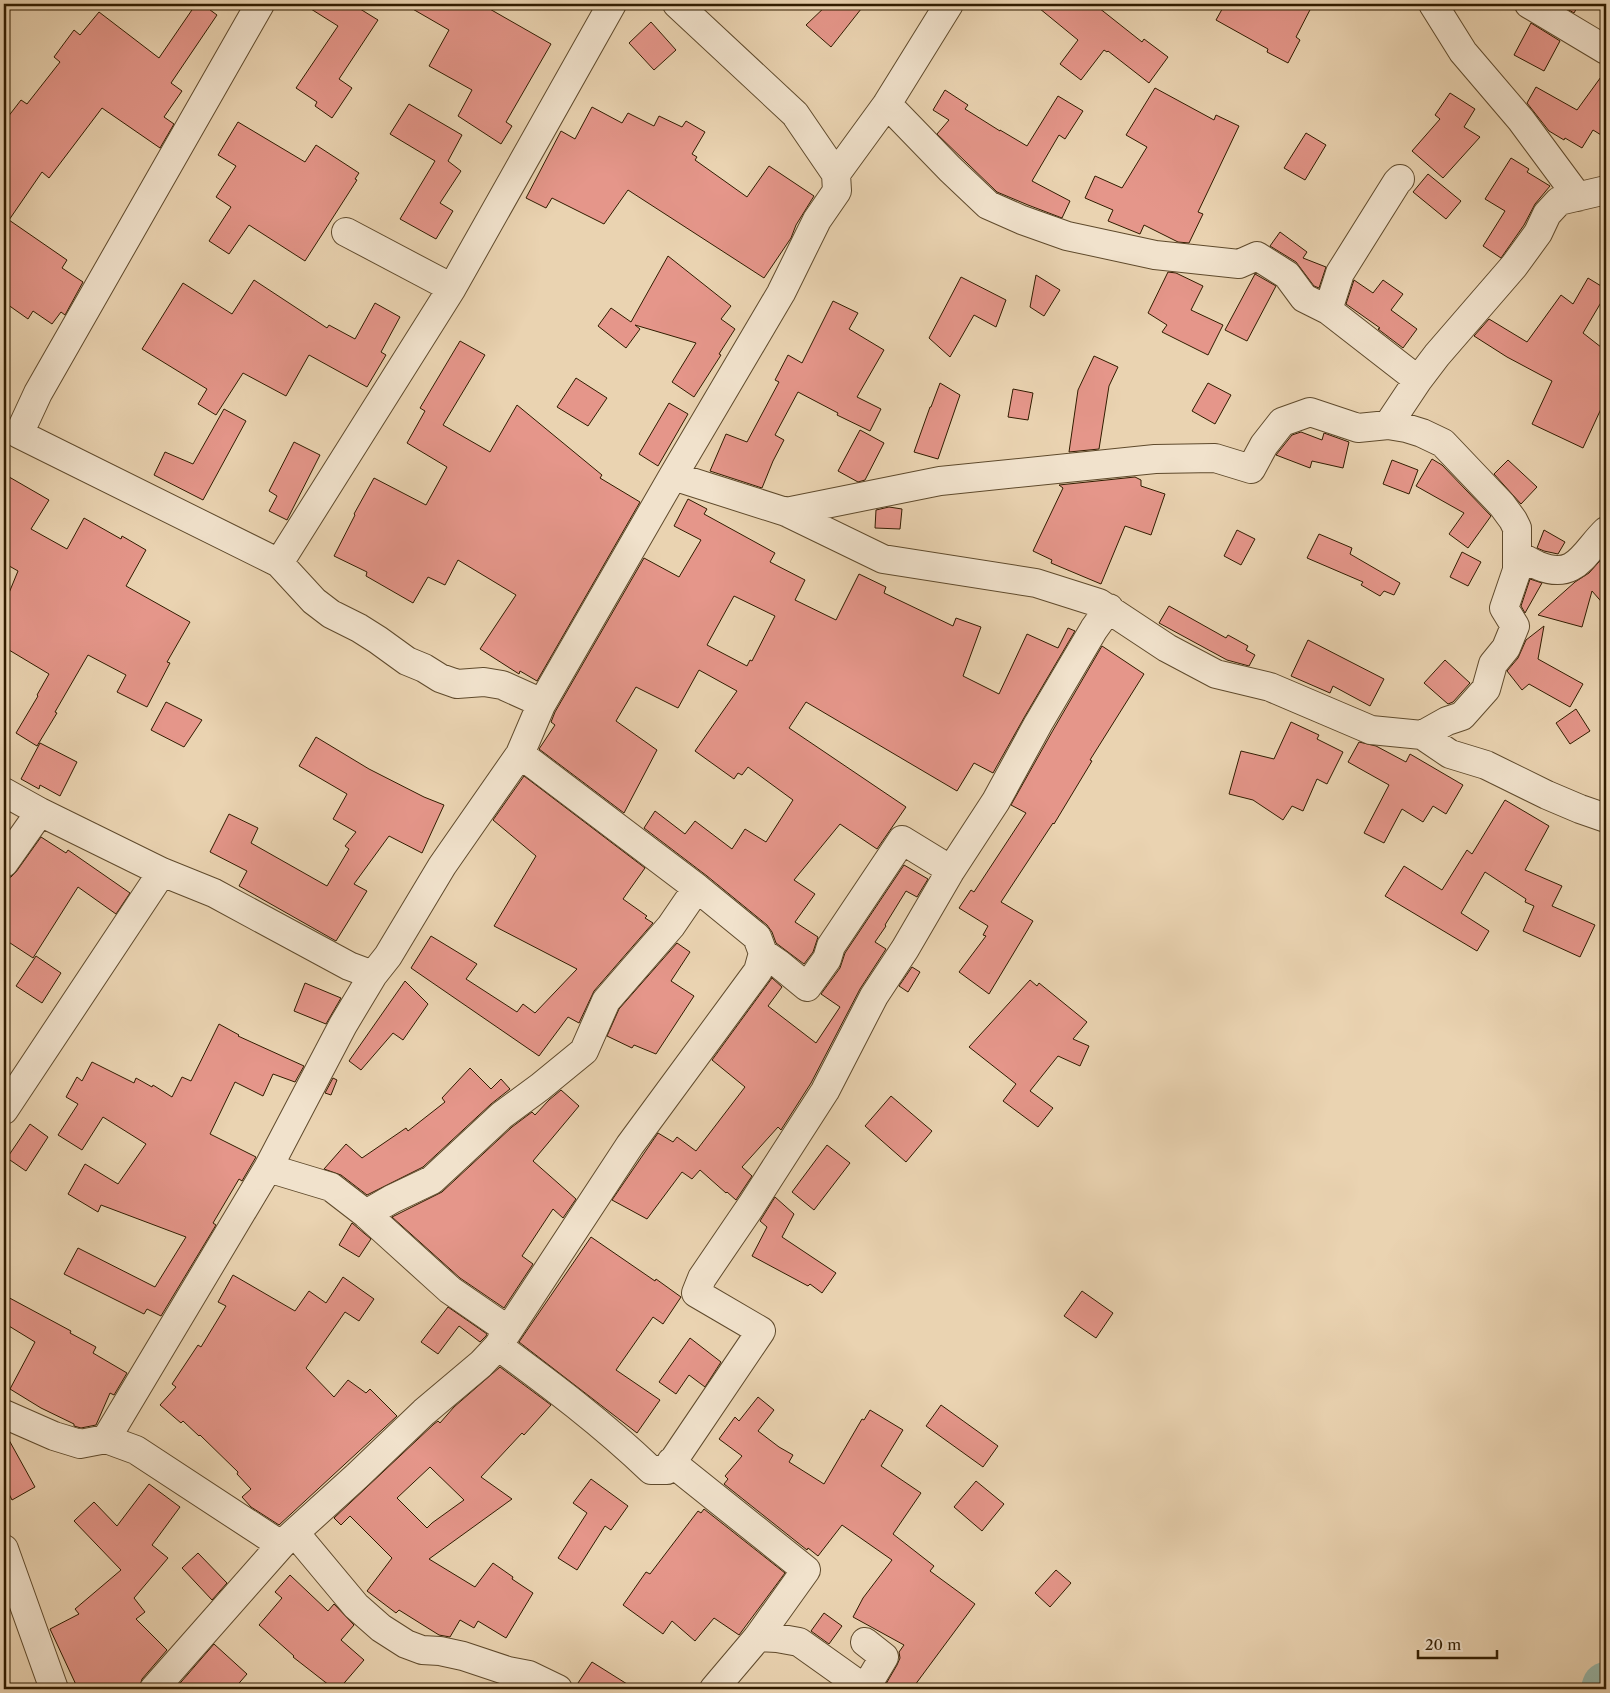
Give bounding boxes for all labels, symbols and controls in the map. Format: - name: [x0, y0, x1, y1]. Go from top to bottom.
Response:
- scale bar: [1418, 1628, 1496, 1660]
- text: 20 m: [1425, 1635, 1461, 1654]

